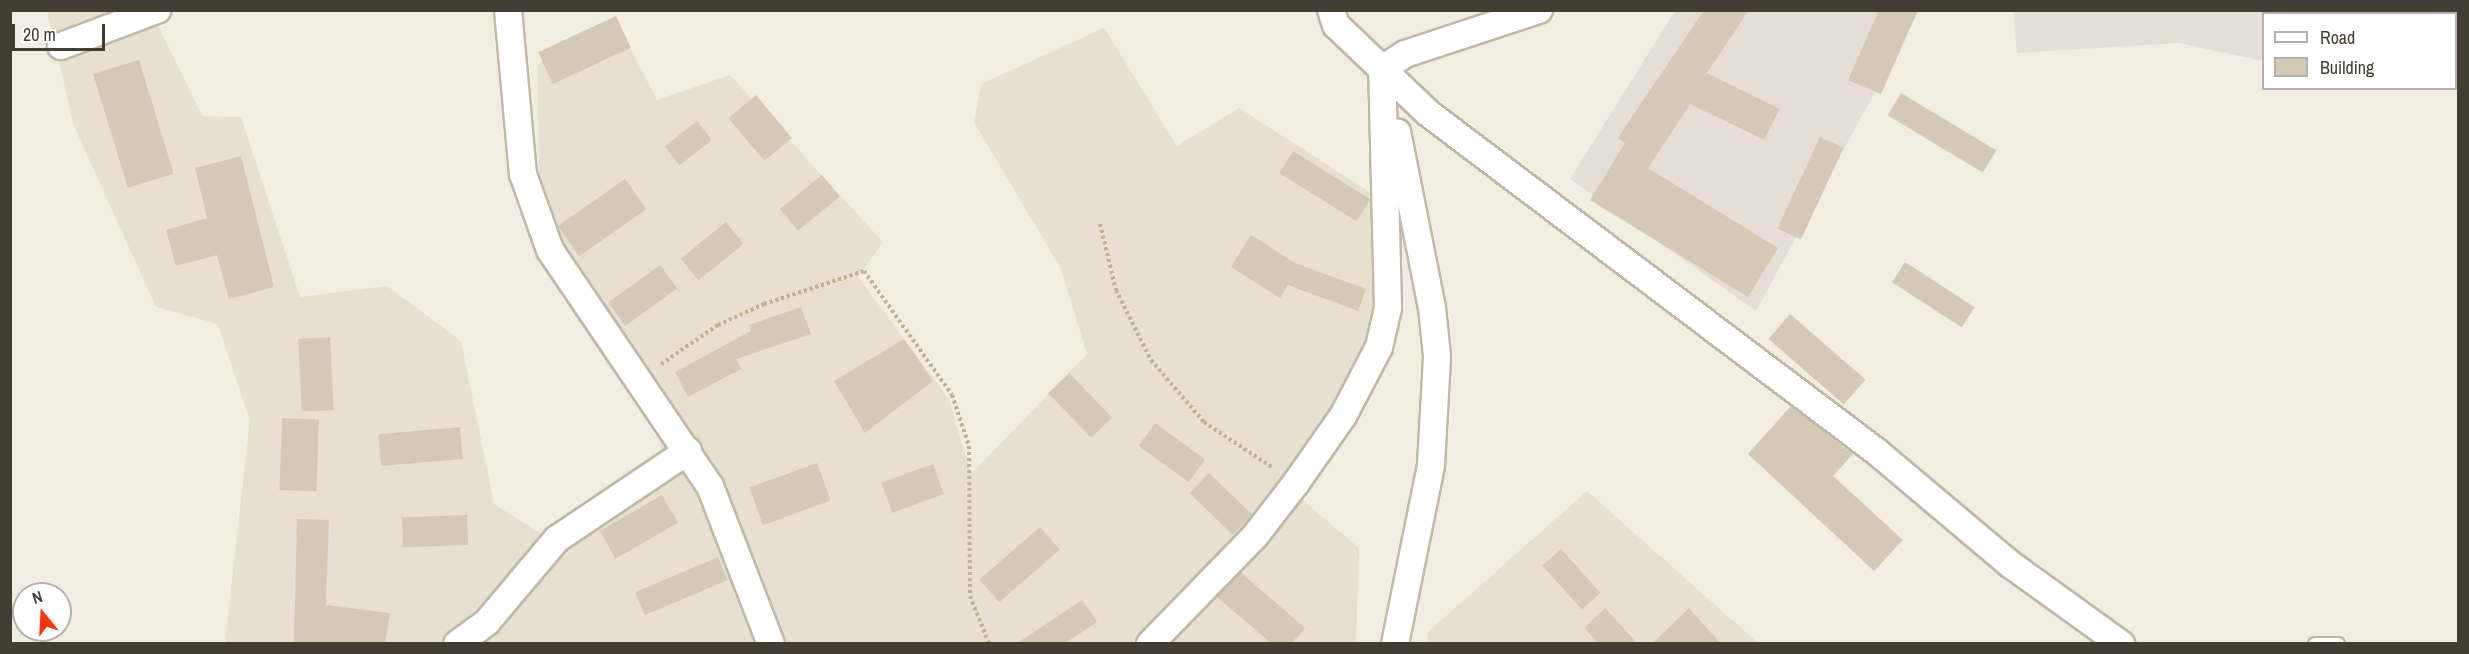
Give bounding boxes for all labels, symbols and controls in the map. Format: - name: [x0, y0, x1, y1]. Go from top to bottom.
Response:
- scale bar: [15, 12, 108, 50]
- legend: [2262, 12, 2457, 90]
- text: 20 m: [23, 22, 56, 47]
- text: Road: [2320, 25, 2355, 50]
- text: Building: [2320, 55, 2374, 80]
- north arrow: [12, 582, 72, 642]
- text: N: [29, 585, 45, 609]

